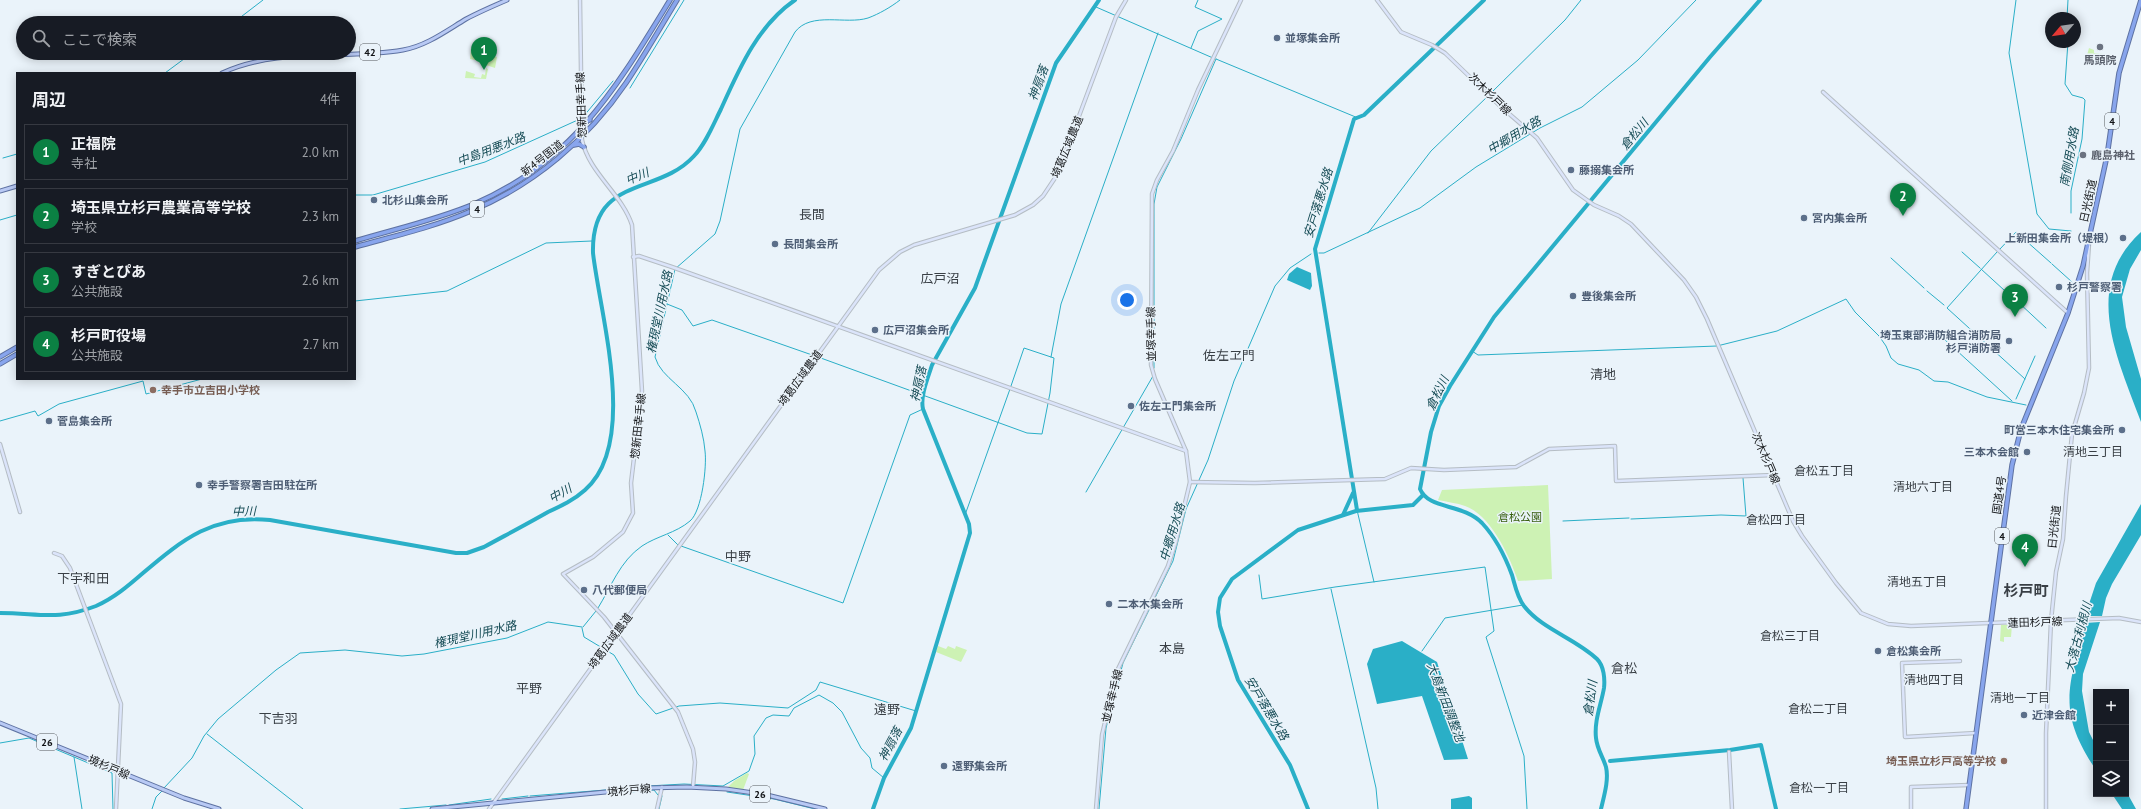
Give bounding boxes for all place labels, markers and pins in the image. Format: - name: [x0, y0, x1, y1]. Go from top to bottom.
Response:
- place label: 並塚集会所: [1285, 31, 1340, 45]
- marker: 並塚集会所: [1272, 33, 1282, 43]
- pin: 1: [471, 37, 497, 70]
- marker: 馬頭院: [2095, 42, 2105, 52]
- place label: 馬頭院: [2084, 53, 2117, 67]
- place label: 鹿島神社: [2091, 148, 2135, 162]
- marker: 鹿島神社: [2078, 150, 2088, 160]
- place label: 藤搦集会所: [1579, 163, 1634, 177]
- marker: 藤搦集会所: [1566, 165, 1576, 175]
- pin: 2: [1890, 183, 1916, 216]
- place label: 北杉山集会所: [382, 193, 448, 207]
- marker: 北杉山集会所: [369, 195, 379, 205]
- place label: 宮内集会所: [1812, 211, 1867, 225]
- marker: 宮内集会所: [1799, 213, 1809, 223]
- place label: 上新田集会所（堤根）: [2005, 231, 2115, 245]
- marker: 上新田集会所（堤根）: [2118, 233, 2128, 243]
- place label: 長間集会所: [783, 237, 838, 251]
- marker: 長間集会所: [770, 239, 780, 249]
- place label: 杉戸警察署: [2067, 280, 2122, 294]
- marker: 杉戸警察署: [2054, 282, 2064, 292]
- pin: 3: [2002, 284, 2028, 317]
- place label: 豊後集会所: [1581, 289, 1636, 303]
- marker: 豊後集会所: [1568, 291, 1578, 301]
- place label: 広戸沼集会所: [883, 323, 949, 337]
- marker: 広戸沼集会所: [870, 325, 880, 335]
- place label: 埼玉東部消防組合消防局 杉戸消防署: [1880, 328, 2001, 355]
- marker: 埼玉東部消防組合消防局 杉戸消防署: [2004, 336, 2014, 346]
- place label: 幸手市立吉田小学校: [161, 383, 260, 397]
- marker: 幸手市立吉田小学校: [148, 385, 158, 395]
- place label: 佐左エ門集会所: [1139, 399, 1216, 413]
- marker: 佐左エ門集会所: [1126, 401, 1136, 411]
- place label: 菅島集会所: [57, 414, 112, 428]
- marker: 菅島集会所: [44, 416, 54, 426]
- place label: 町営三本木住宅集会所: [2004, 423, 2114, 437]
- marker: 町営三本木住宅集会所: [2117, 425, 2127, 435]
- place label: 三本木会館: [1964, 445, 2019, 459]
- marker: 三本木会館: [2022, 447, 2032, 457]
- place label: 幸手警察署吉田駐在所: [207, 478, 317, 492]
- marker: 幸手警察署吉田駐在所: [194, 480, 204, 490]
- pin: 4: [2012, 534, 2038, 567]
- place label: 八代郵便局: [592, 583, 647, 597]
- marker: 八代郵便局: [579, 585, 589, 595]
- place label: 二本木集会所: [1117, 597, 1183, 611]
- marker: 二本木集会所: [1104, 599, 1114, 609]
- place label: 倉松集会所: [1886, 644, 1941, 658]
- marker: 倉松集会所: [1873, 646, 1883, 656]
- place label: 近津会館: [2032, 708, 2076, 722]
- marker: 近津会館: [2019, 710, 2029, 720]
- place label: 埼玉県立杉戸高等学校: [1886, 754, 1996, 768]
- marker: 埼玉県立杉戸高等学校: [1999, 756, 2009, 766]
- place label: 遠野集会所: [952, 759, 1007, 773]
- marker: 遠野集会所: [939, 761, 949, 771]

